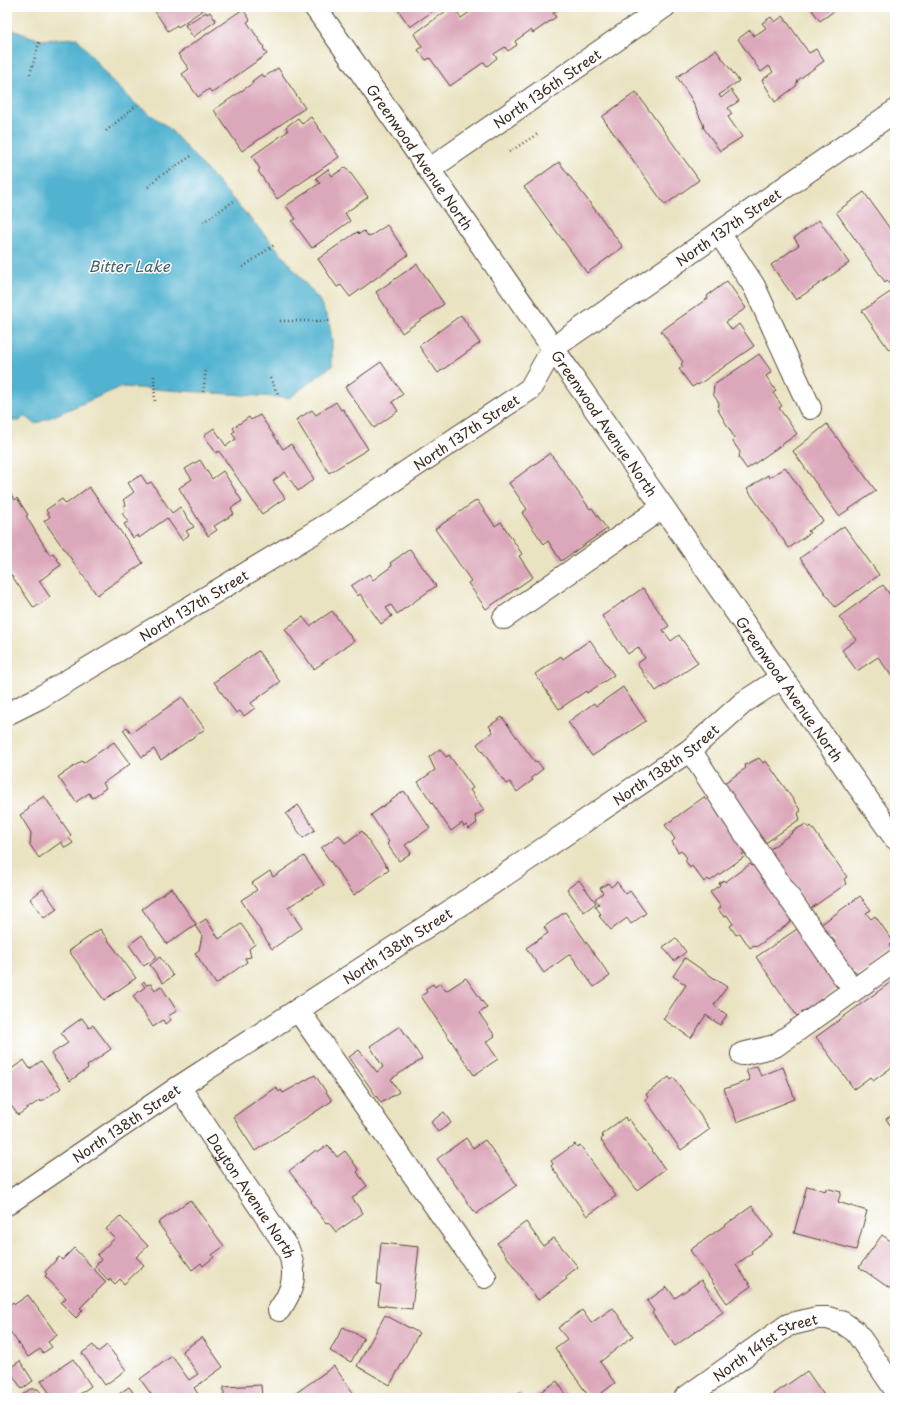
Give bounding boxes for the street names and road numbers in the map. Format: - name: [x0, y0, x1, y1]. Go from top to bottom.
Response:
- street label: North 136th Street: [489, 43, 605, 133]
- street label: Greenwood Avenue North: [362, 80, 478, 234]
- street label: North 137th Street: [671, 183, 785, 271]
- street label: Greenwood Avenue North: [547, 346, 663, 500]
- street label: North 137th Street: [409, 389, 523, 475]
- street label: North 137th Street: [135, 564, 252, 646]
- street label: Greenwood Avenue North: [731, 612, 848, 766]
- street label: North 138th Street: [608, 719, 723, 810]
- street label: North 138th Street: [338, 902, 456, 989]
- street label: North 138th Street: [68, 1079, 185, 1167]
- street label: Dayton Avenue North: [202, 1129, 301, 1261]
- street label: North 141st Street: [708, 1308, 820, 1386]

